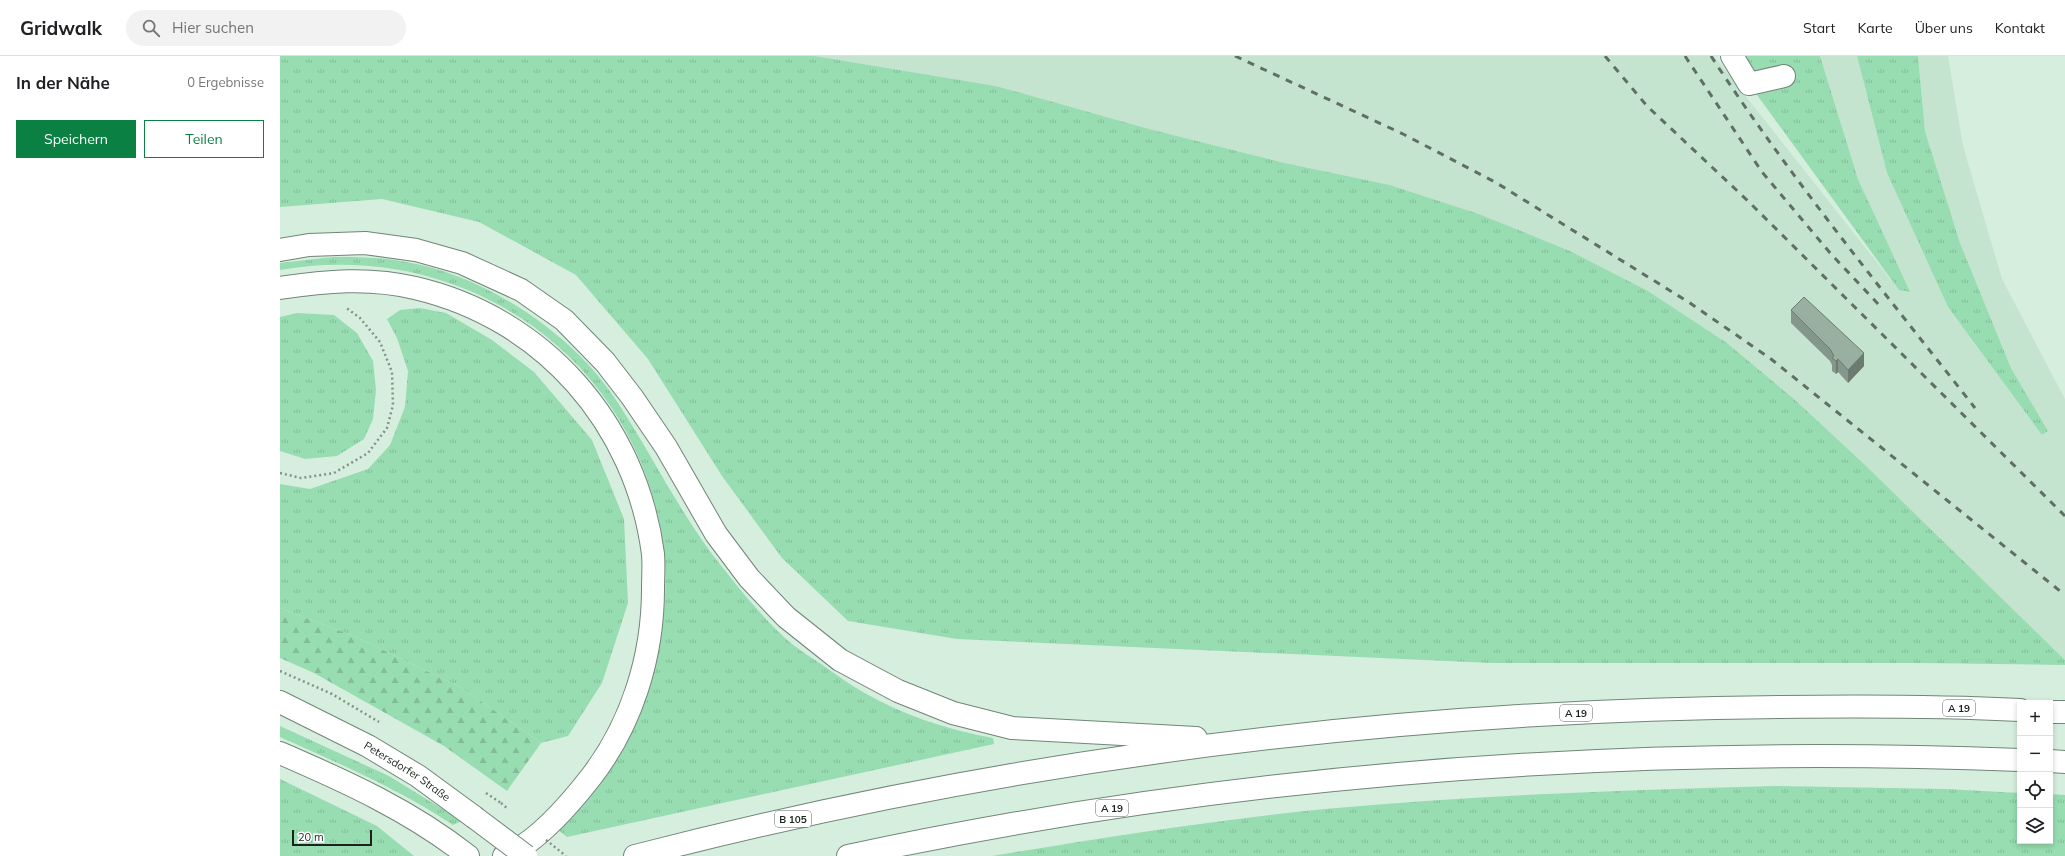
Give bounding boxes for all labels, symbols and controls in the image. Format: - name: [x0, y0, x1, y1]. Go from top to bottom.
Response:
- search box: [126, 10, 406, 46]
- text: Gridwalk: [20, 16, 102, 40]
- icon: search: [140, 17, 162, 39]
- text: Hier suchen: [172, 18, 254, 37]
- text: Start: [1803, 19, 1835, 37]
- text: Karte: [1857, 19, 1893, 37]
- text: Über uns: [1915, 19, 1973, 37]
- text: Kontakt: [1995, 19, 2045, 37]
- text: In der Nähe: [16, 72, 110, 93]
- text: 0 Ergebnisse: [187, 74, 264, 90]
- button: Speichern: [16, 120, 136, 158]
- button: Teilen: [144, 120, 264, 158]
- road number: A 19: [1943, 700, 1975, 716]
- map controls: [2017, 700, 2053, 844]
- button: +: [2017, 700, 2053, 736]
- road number: A 19: [1560, 705, 1592, 721]
- button: −: [2017, 736, 2053, 772]
- street label: Petersdorfer Straße: [362, 738, 453, 804]
- button: locate: [2017, 772, 2053, 808]
- road number: A 19: [1096, 800, 1128, 816]
- button: layers: [2017, 808, 2053, 844]
- road number: B 105: [775, 811, 811, 827]
- scale bar: [292, 828, 372, 847]
- text: 20 m: [298, 830, 324, 844]

